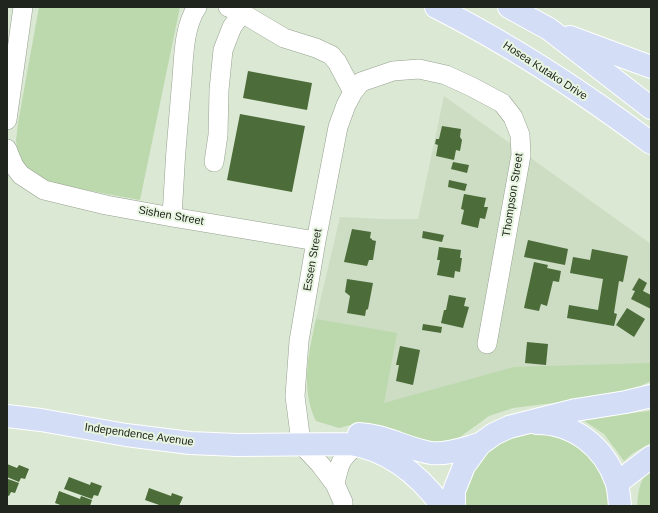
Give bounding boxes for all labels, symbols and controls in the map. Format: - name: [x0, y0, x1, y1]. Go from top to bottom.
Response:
- street label: Hosea Kutako Drive: [500, 39, 590, 103]
- street label: Thompson Street: [500, 152, 526, 238]
- street label: Sishen Street: [137, 204, 205, 228]
- street label: Essen Street: [301, 228, 325, 292]
- street label: Independence Avenue: [84, 421, 194, 449]

